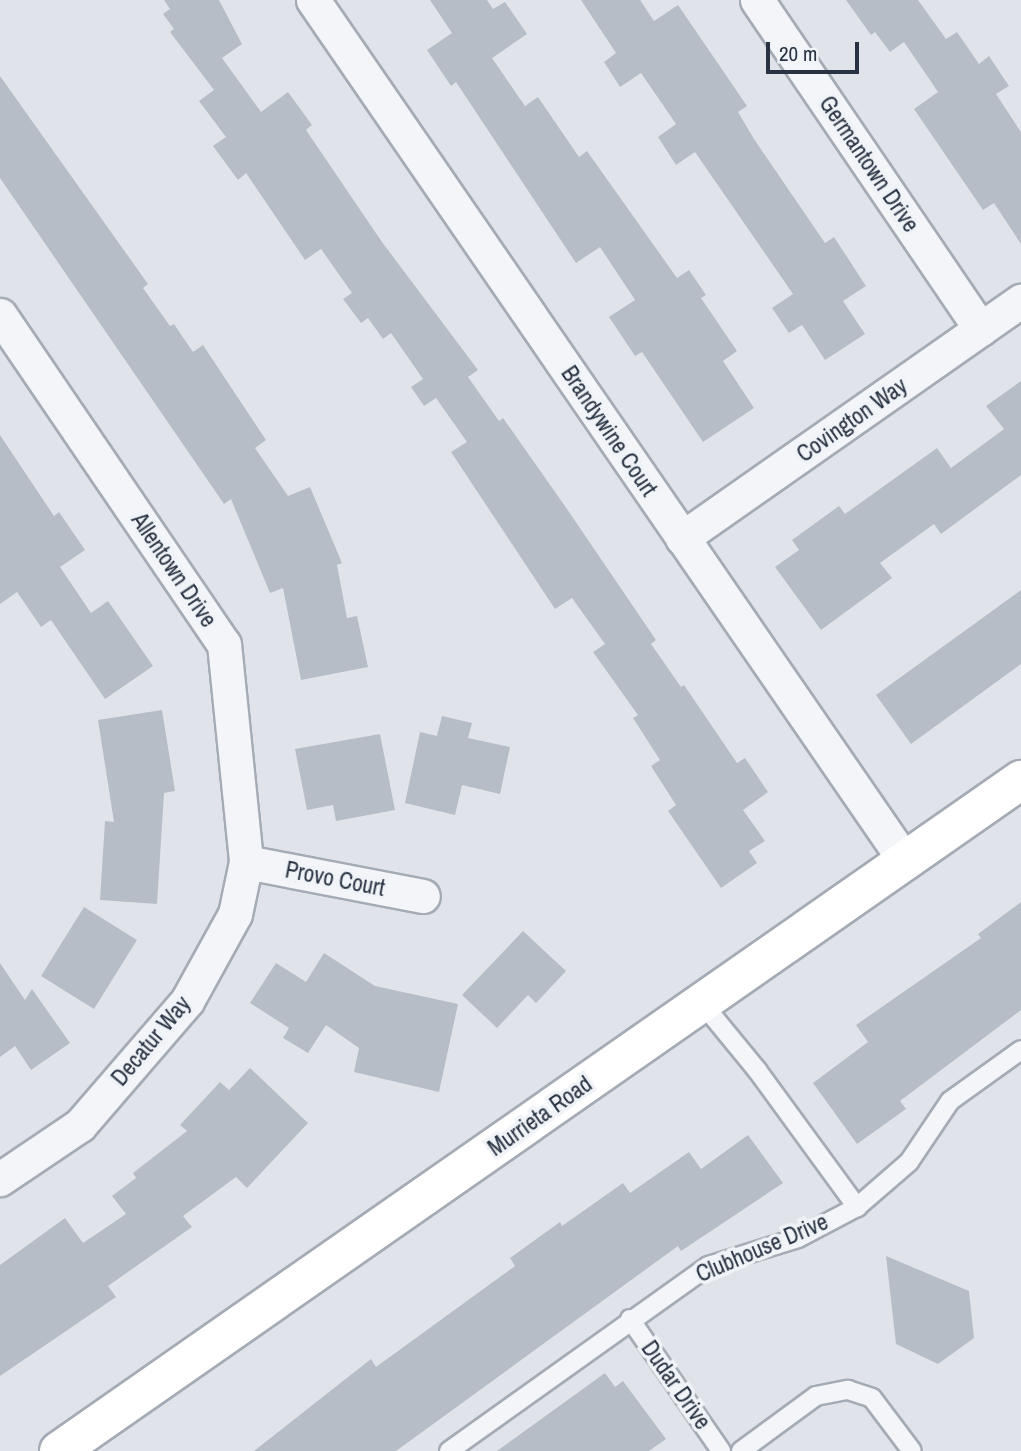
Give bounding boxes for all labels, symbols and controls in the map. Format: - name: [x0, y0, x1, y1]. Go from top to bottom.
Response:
- scale bar: [769, 28, 862, 72]
- text: 20 m: [779, 39, 817, 68]
- street label: Germantown Drive: [813, 91, 925, 237]
- street label: Brandywine Court: [555, 361, 663, 501]
- street label: Covington Way: [792, 372, 912, 468]
- street label: Allentown Drive: [126, 508, 222, 632]
- street label: Provo Court: [283, 856, 387, 902]
- street label: Decatur Way: [106, 991, 196, 1091]
- street label: Murrieta Road: [483, 1070, 597, 1162]
- street label: Clubhouse Drive: [692, 1208, 832, 1288]
- street label: Dudar Drive: [636, 1335, 716, 1435]

